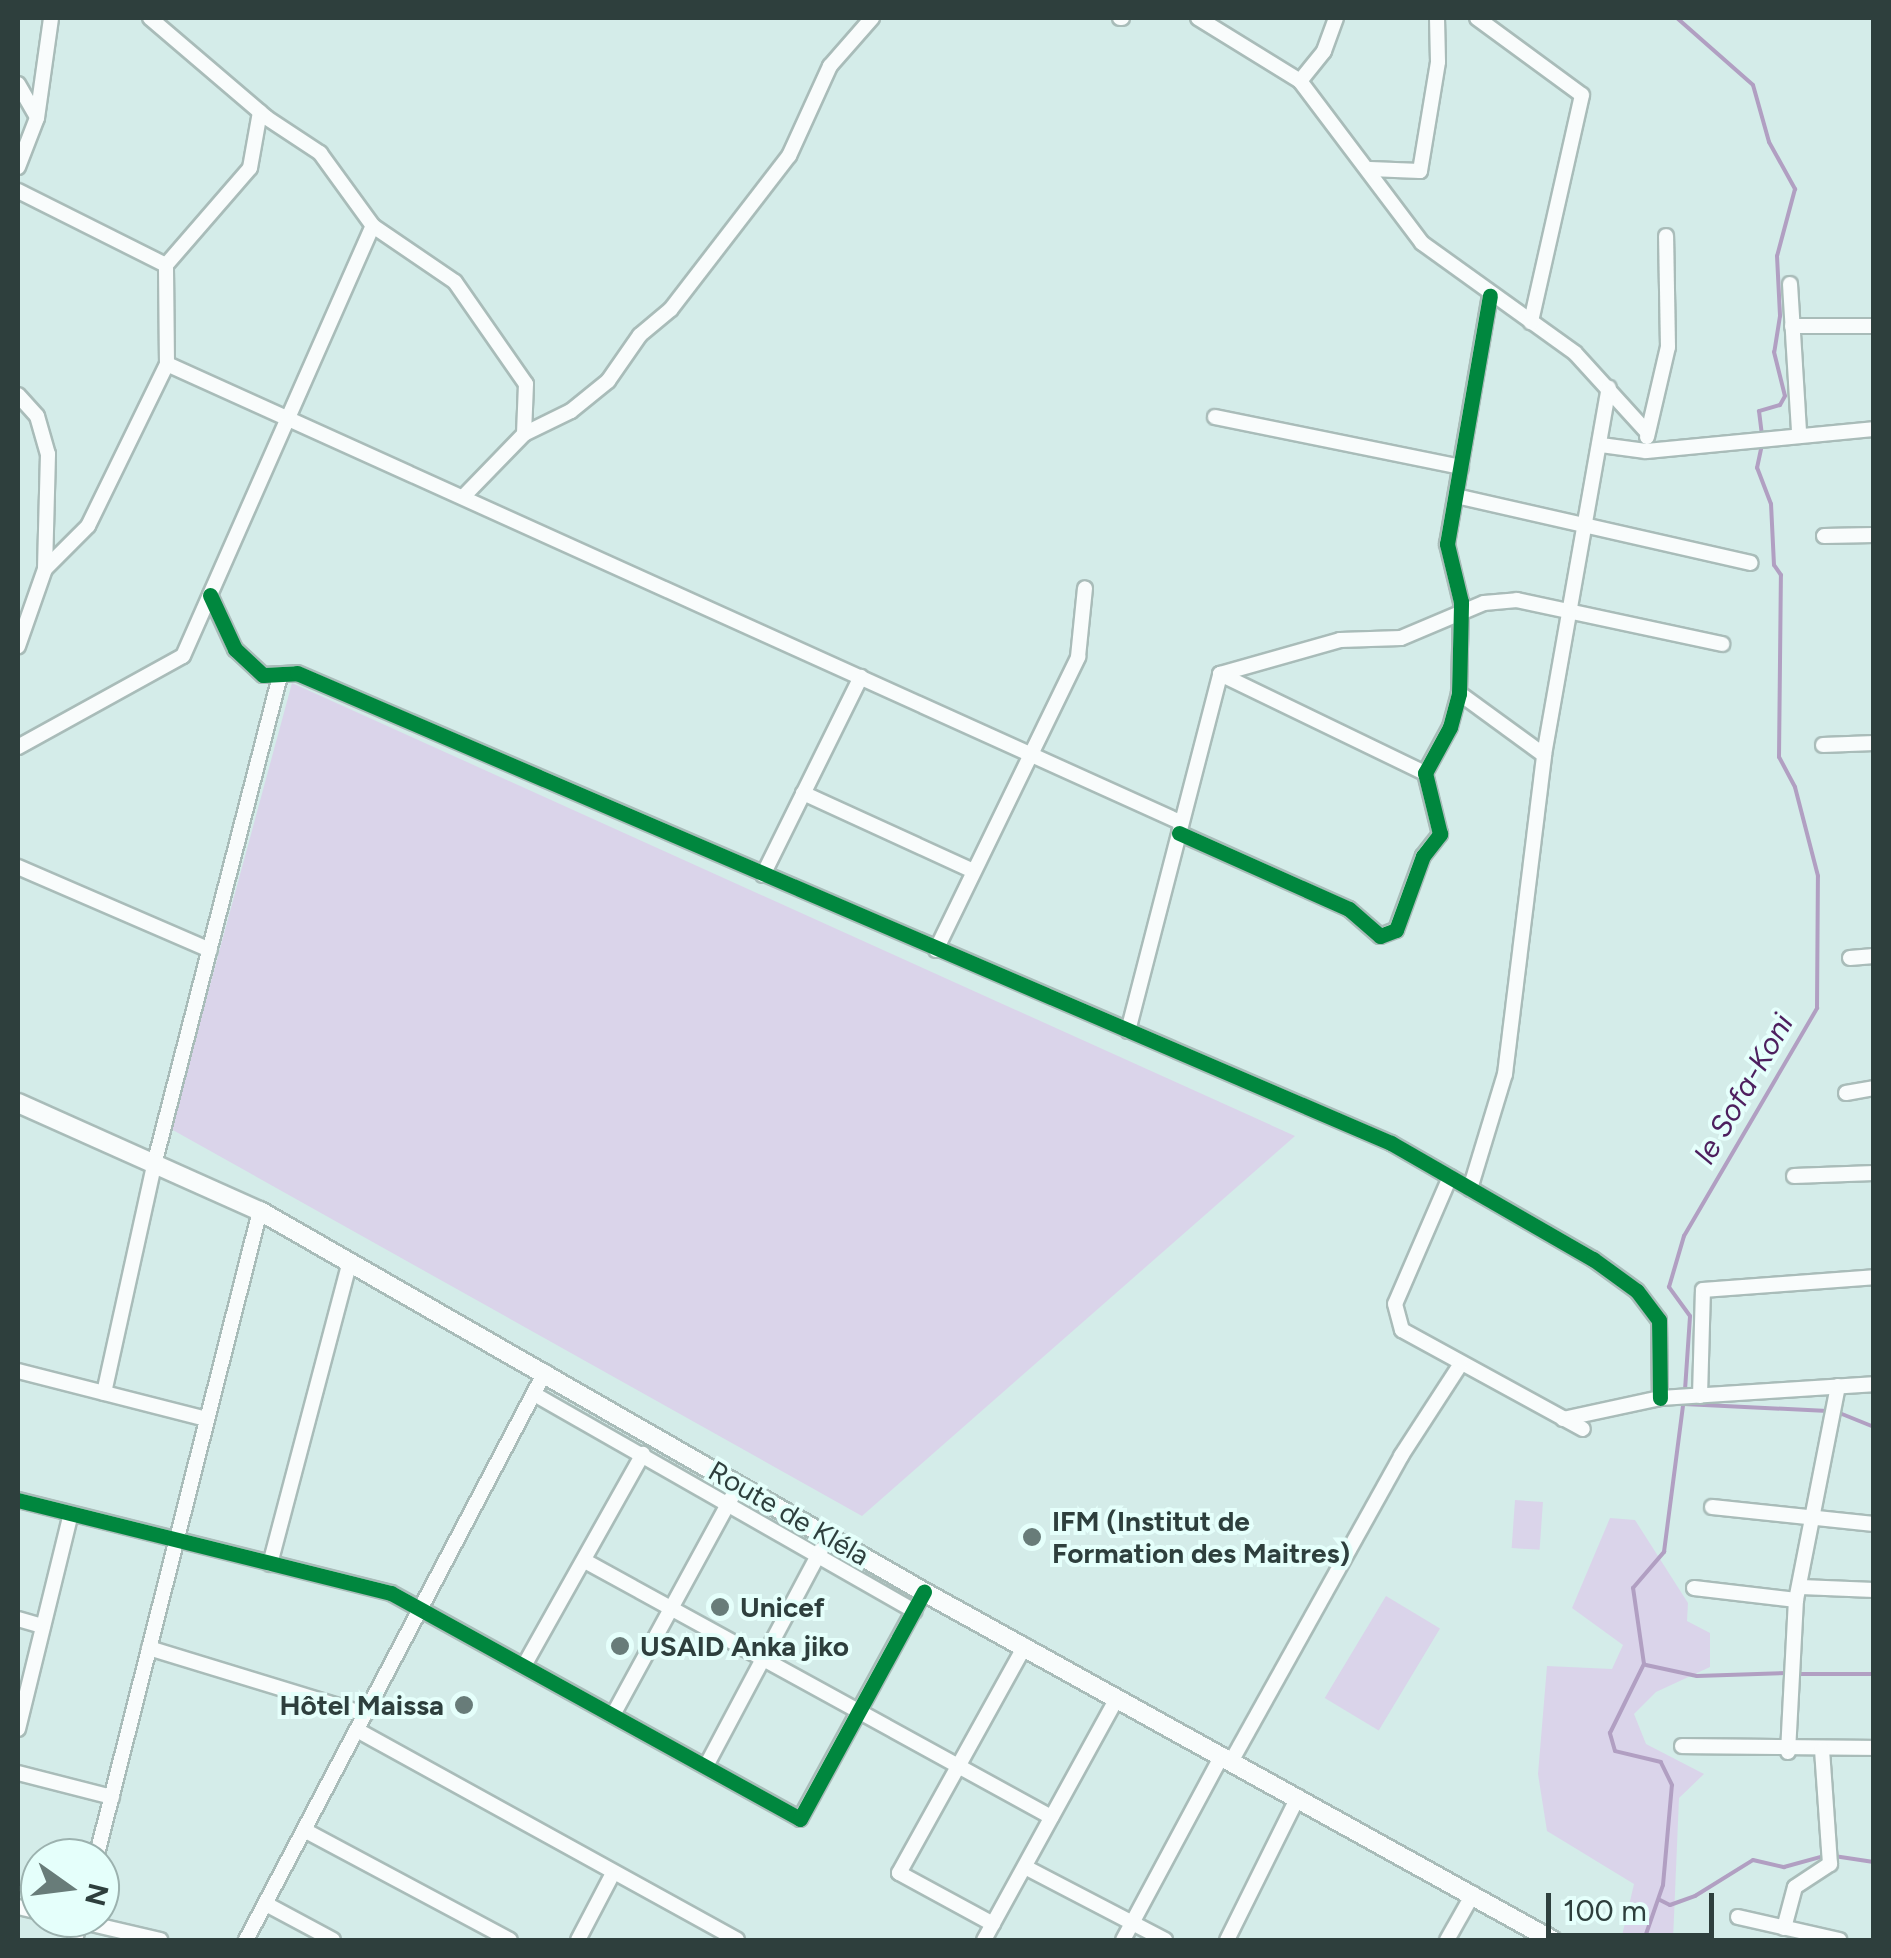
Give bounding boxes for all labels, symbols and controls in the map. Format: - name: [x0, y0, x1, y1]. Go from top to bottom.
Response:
- water label: le Sofa-Koni: [1687, 1008, 1801, 1170]
- street label: Route de Kléla: [703, 1454, 875, 1572]
- place label: IFM (Institut de Formation des Maitres): [1052, 1504, 1350, 1570]
- marker: IFM (Institut de Formation des Maitres): [1021, 1526, 1043, 1548]
- place label: Unicef: [740, 1590, 825, 1624]
- marker: Unicef: [709, 1596, 731, 1618]
- place label: USAID Anka jiko: [640, 1629, 849, 1663]
- marker: USAID Anka jiko: [609, 1635, 631, 1657]
- place label: Hôtel Maissa: [279, 1688, 444, 1722]
- marker: Hôtel Maissa: [453, 1694, 475, 1716]
- north arrow: [20, 1838, 120, 1938]
- scale bar: [1551, 1873, 1718, 1935]
- text: N: [78, 1880, 116, 1909]
- text: 100 m: [1563, 1892, 1647, 1929]

